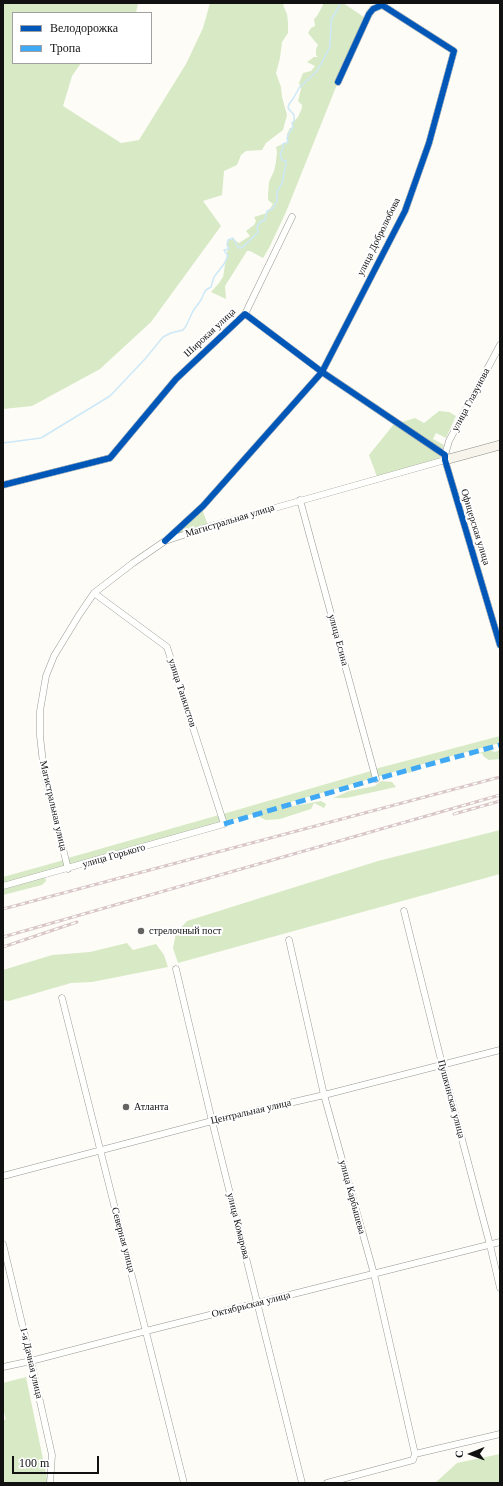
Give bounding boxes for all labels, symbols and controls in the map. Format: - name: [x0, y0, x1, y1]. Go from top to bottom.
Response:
- legend: [12, 12, 152, 64]
- text: Велодорожка: [50, 21, 118, 35]
- text: Тропа: [50, 41, 81, 55]
- street label: улица Добролюбова: [355, 196, 403, 278]
- street label: Широкая улица: [182, 306, 238, 360]
- street label: улица Глазунова: [449, 366, 493, 434]
- street label: Офицерская улица: [458, 487, 492, 567]
- street label: Магистральная улица: [184, 502, 276, 540]
- street label: улица Есина: [325, 613, 351, 667]
- street label: улица Танкистов: [165, 657, 199, 729]
- street label: Магистральная улица: [37, 760, 69, 852]
- street label: улица Горького: [81, 841, 147, 871]
- place label: стрелочный пост: [149, 925, 221, 937]
- marker: стрелочный пост: [136, 926, 146, 936]
- street label: Пушкинская улица: [435, 1058, 467, 1140]
- street label: Центральная улица: [210, 1097, 292, 1127]
- place label: Атланта: [134, 1101, 169, 1113]
- marker: Атланта: [121, 1102, 131, 1112]
- street label: улица Карбышева: [336, 1159, 368, 1235]
- street label: улица Комарова: [224, 1192, 252, 1260]
- street label: Северная улица: [109, 1206, 137, 1274]
- street label: Октябрьская улица: [210, 1289, 292, 1321]
- street label: 1-я Дачная улица: [17, 1326, 45, 1400]
- north arrow: [451, 1434, 491, 1474]
- scale bar: [14, 1448, 101, 1474]
- text: С: [453, 1450, 465, 1458]
- text: 100 m: [19, 1456, 49, 1470]

